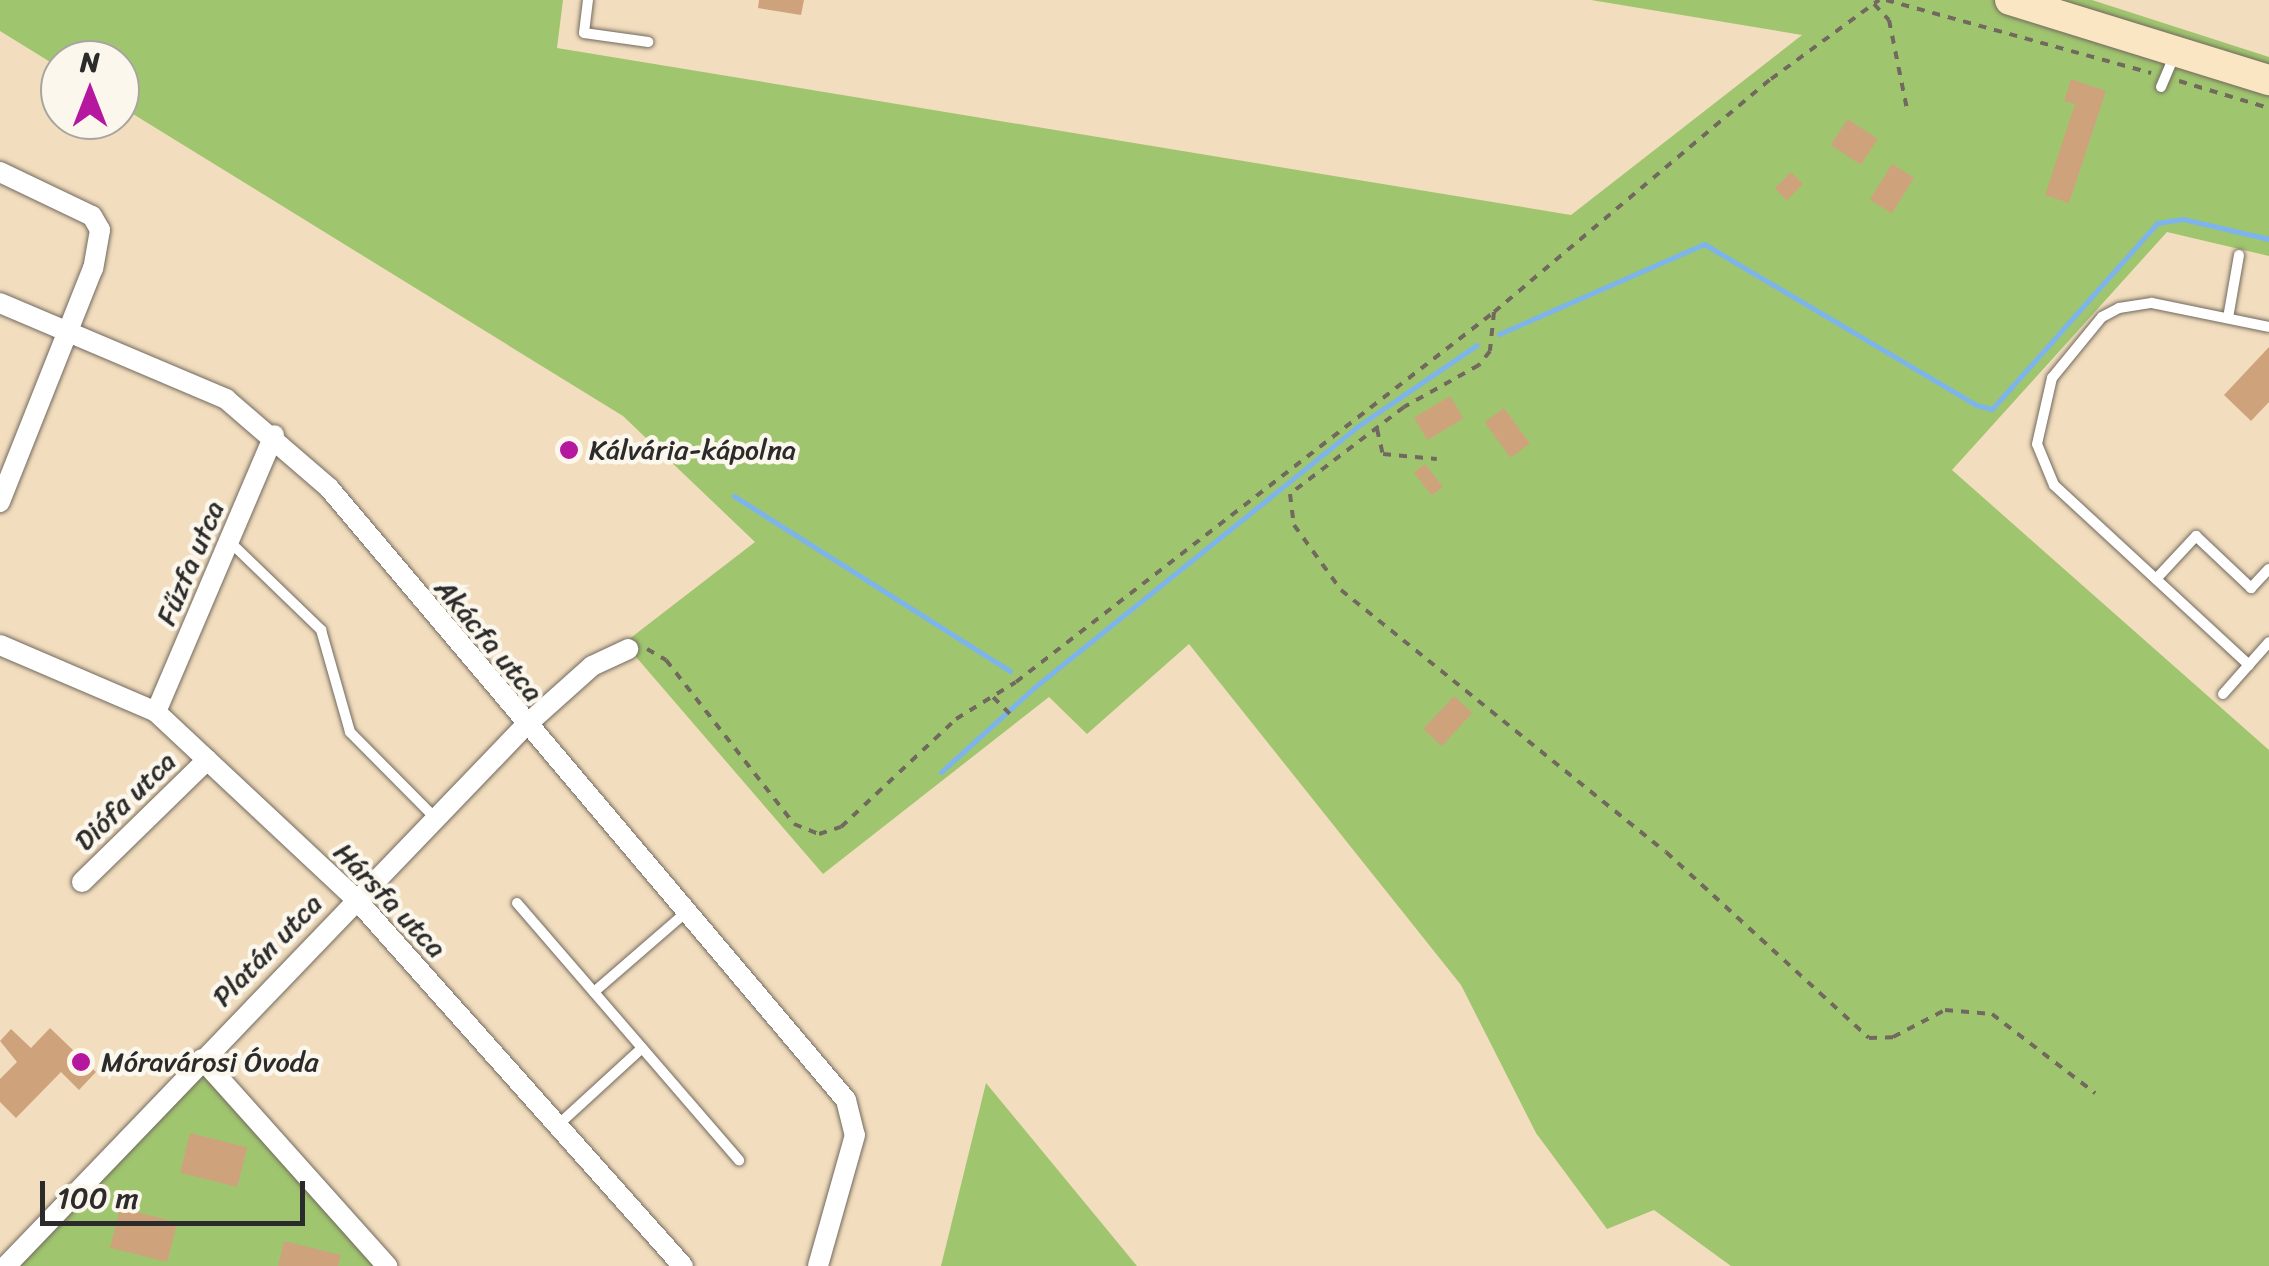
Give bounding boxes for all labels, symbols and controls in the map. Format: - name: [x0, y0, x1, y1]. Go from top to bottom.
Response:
- text: N: [80, 37, 100, 86]
- north arrow: [40, 40, 140, 140]
- place label: Kálvária-kápolna: [589, 433, 796, 467]
- marker: Kálvária-kápolna: [558, 439, 580, 461]
- street label: Fűzfa utca: [149, 496, 231, 630]
- street label: Akácfa utca: [428, 572, 550, 708]
- street label: Diófa utca: [67, 745, 183, 857]
- street label: Hársfa utca: [327, 835, 453, 965]
- street label: Platán utca: [205, 887, 329, 1013]
- place label: Móravárosi Óvoda: [101, 1045, 318, 1079]
- marker: Móravárosi Óvoda: [70, 1051, 92, 1073]
- scale bar: [45, 1161, 310, 1223]
- text: 100 m: [57, 1171, 139, 1225]

